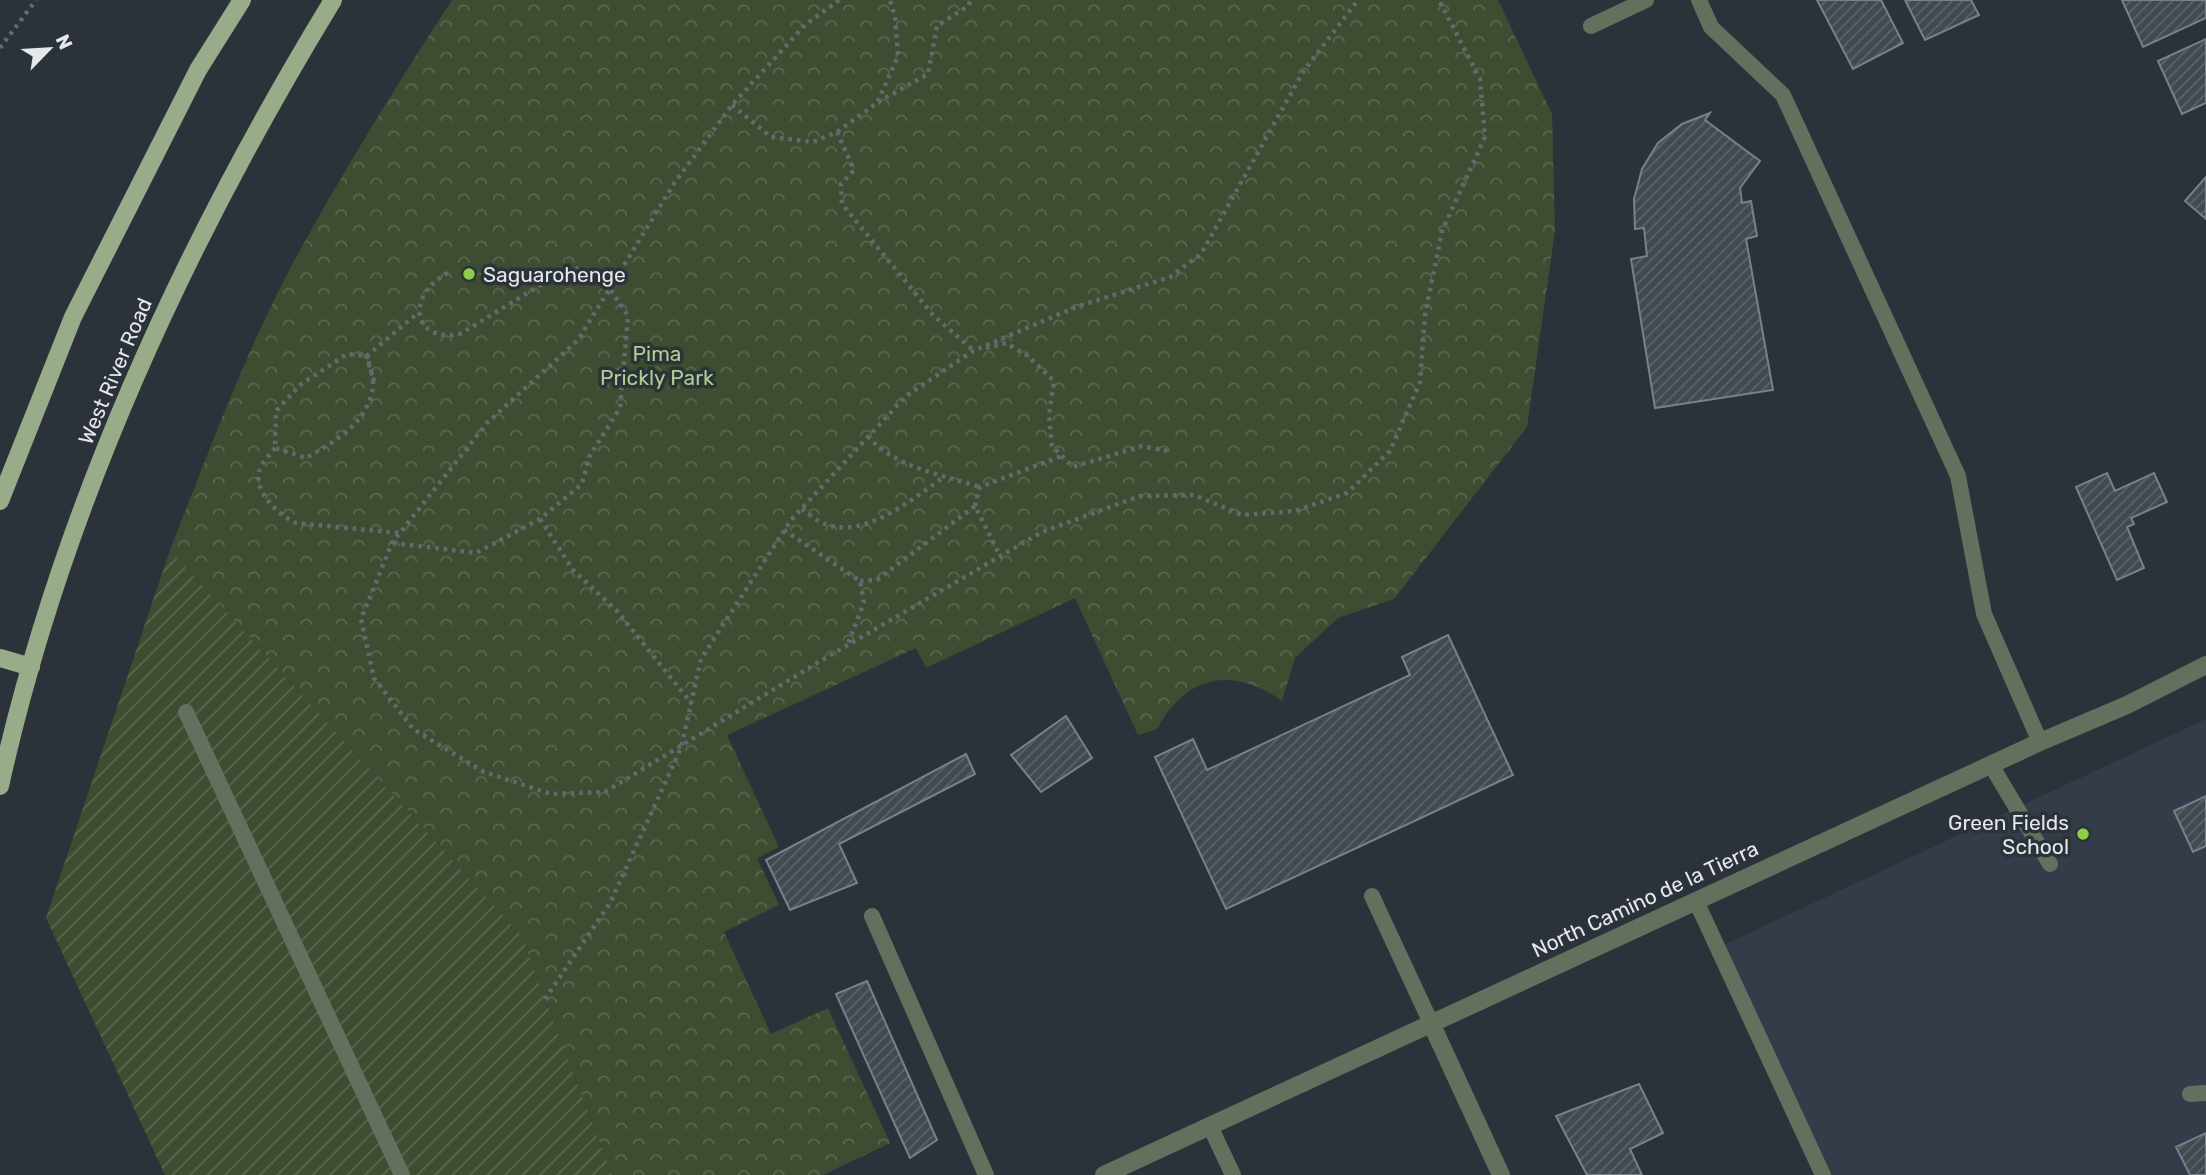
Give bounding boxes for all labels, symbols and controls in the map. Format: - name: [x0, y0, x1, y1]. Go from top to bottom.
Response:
- north arrow: [14, 14, 84, 84]
- text: N: [51, 31, 77, 53]
- place label: Saguarohenge: [483, 262, 626, 287]
- marker: Saguarohenge: [461, 266, 477, 282]
- street label: West River Road: [73, 294, 157, 448]
- park label: Pima Prickly Park: [600, 341, 714, 390]
- place label: Green Fields School: [1948, 810, 2069, 859]
- marker: Green Fields School: [2075, 826, 2091, 842]
- street label: North Camino de la Tierra: [1528, 835, 1762, 963]

